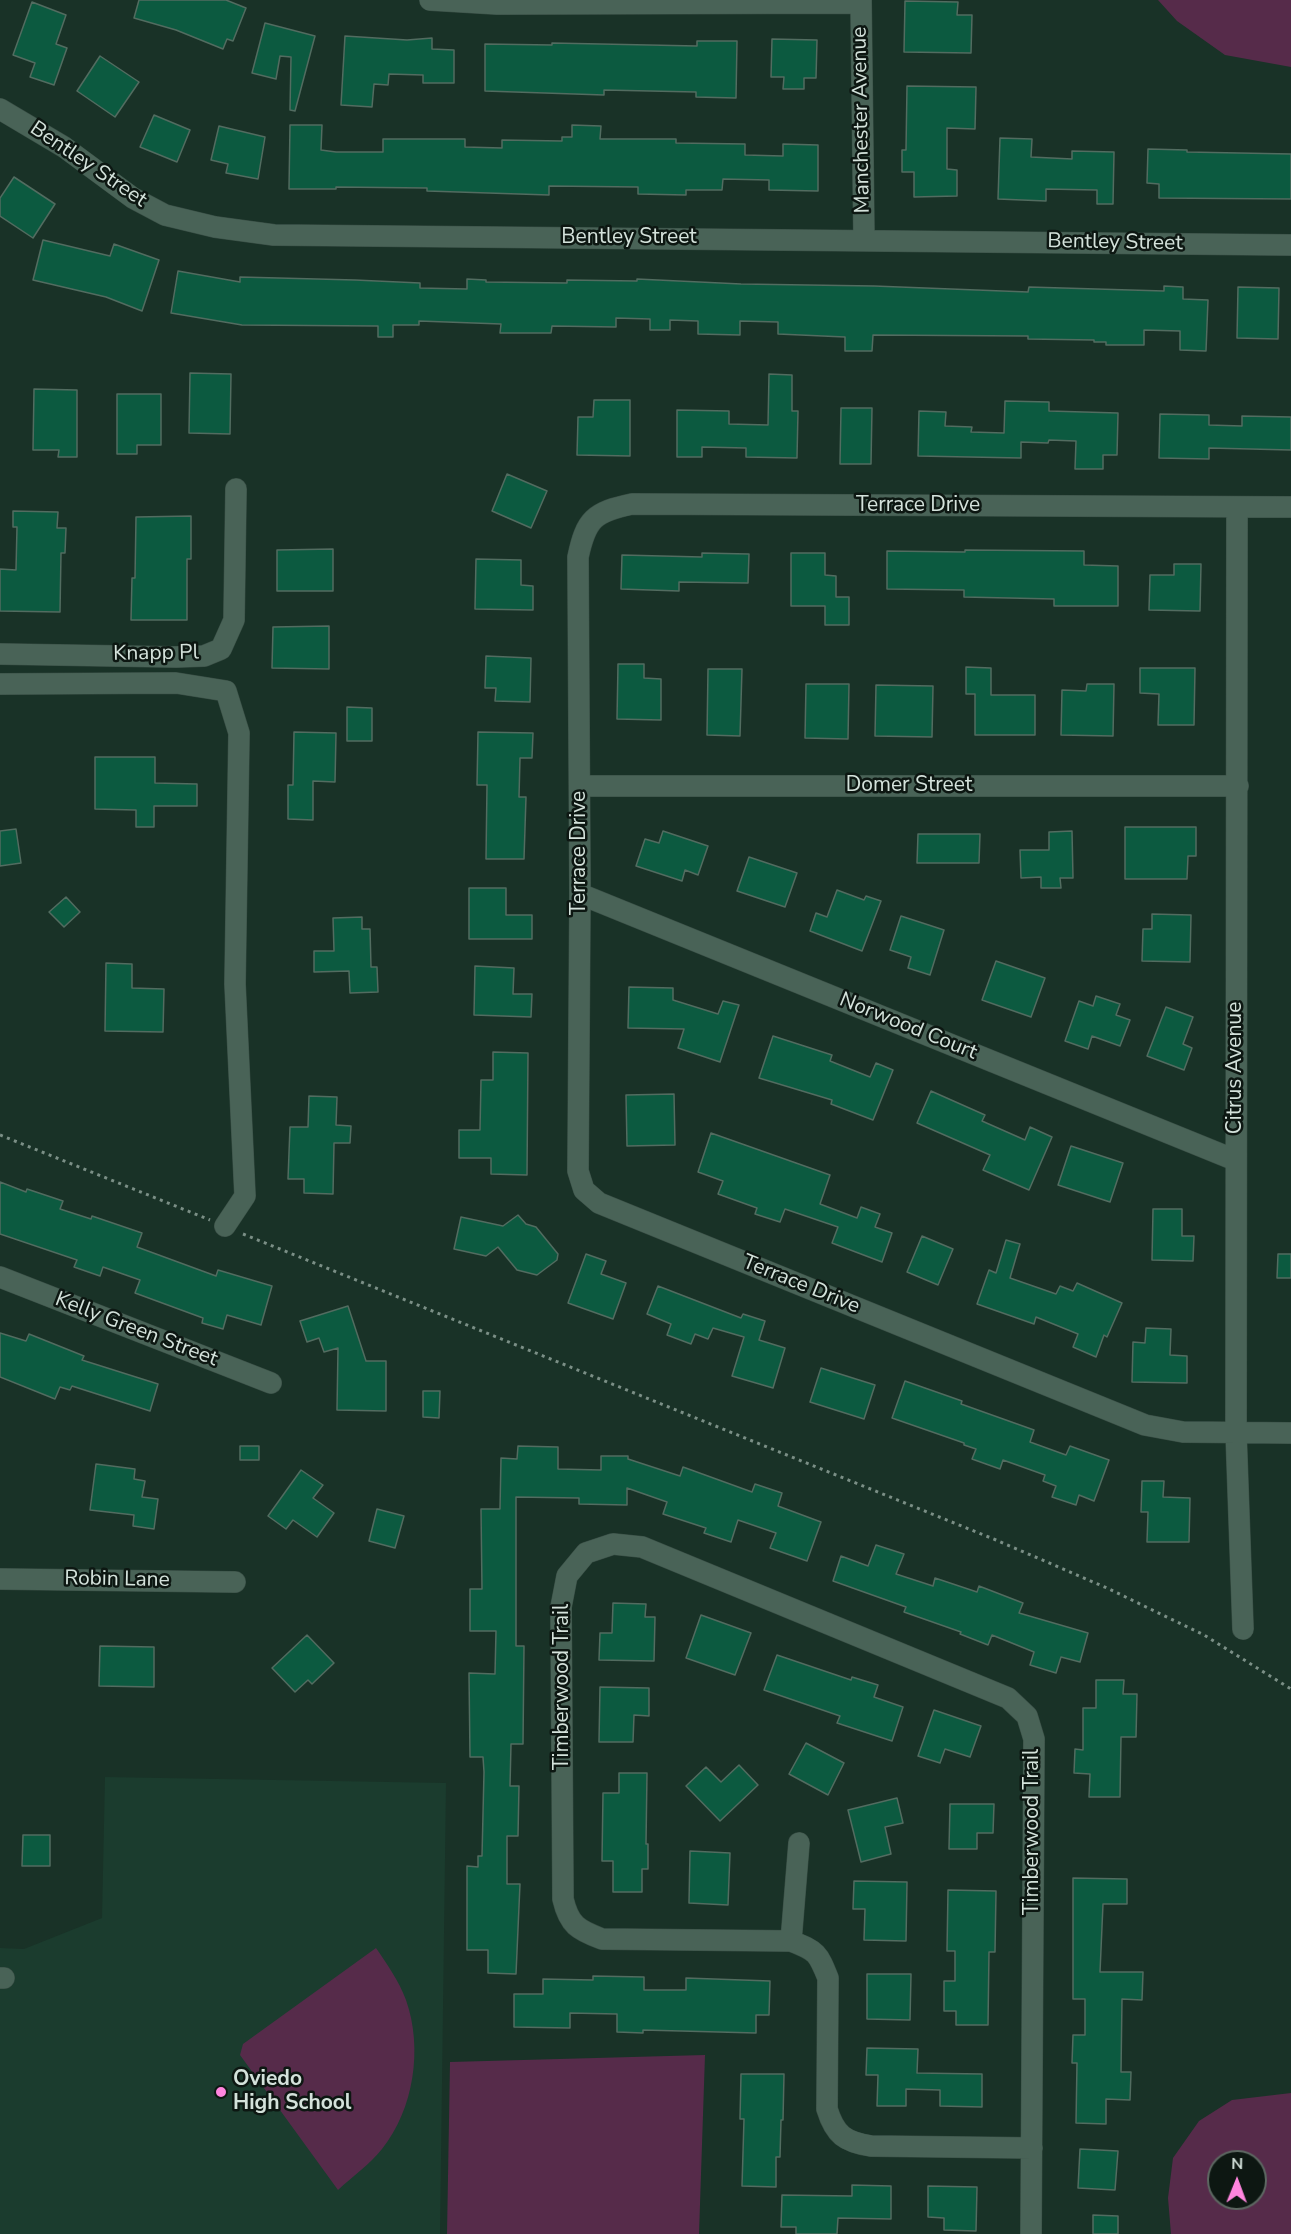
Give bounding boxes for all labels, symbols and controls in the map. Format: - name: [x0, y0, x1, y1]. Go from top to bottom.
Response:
- street label: Manchester Avenue: [848, 26, 876, 214]
- street label: Bentley Street: [25, 117, 151, 213]
- street label: Bentley Street: [561, 225, 697, 251]
- street label: Bentley Street: [1047, 229, 1183, 257]
- street label: Terrace Drive: [856, 493, 980, 519]
- street label: Knapp Pl: [113, 641, 199, 667]
- street label: Domer Street: [846, 773, 972, 799]
- street label: Terrace Drive: [567, 791, 593, 915]
- street label: Norwood Court: [836, 988, 980, 1066]
- street label: Citrus Avenue: [1223, 1002, 1249, 1134]
- street label: Terrace Drive: [739, 1250, 863, 1320]
- street label: Kelly Green Street: [51, 1287, 221, 1373]
- street label: Robin Lane: [64, 1566, 170, 1594]
- street label: Timberwood Trail: [550, 1604, 576, 1770]
- street label: Timberwood Trail: [1020, 1749, 1046, 1915]
- place label: Oviedo High School: [233, 2067, 352, 2117]
- marker: Oviedo High School: [214, 2085, 228, 2099]
- north arrow: [1207, 2150, 1267, 2210]
- text: N: [1231, 2153, 1243, 2175]

